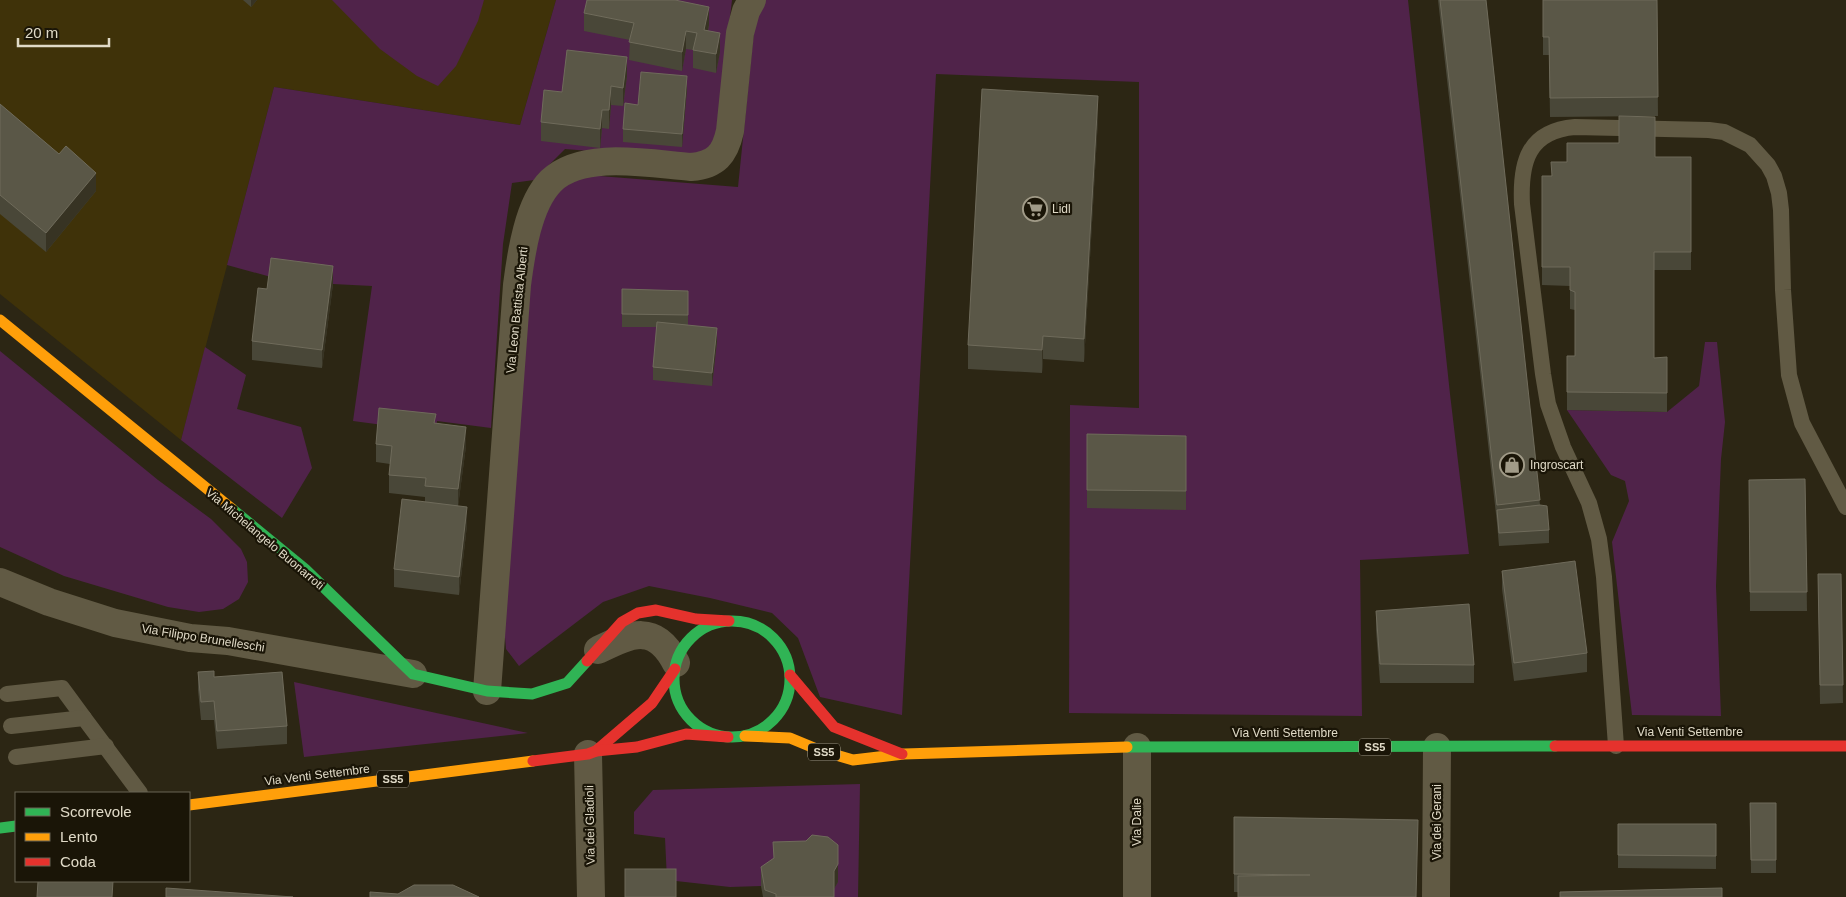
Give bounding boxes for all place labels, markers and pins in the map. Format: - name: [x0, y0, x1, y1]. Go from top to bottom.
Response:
- supermarket icon: Lidl: [1022, 196, 1048, 222]
- place label: Lidl: [1052, 202, 1071, 216]
- shop icon: Ingroscart: [1499, 452, 1525, 478]
- place label: Ingroscart: [1530, 458, 1584, 472]

